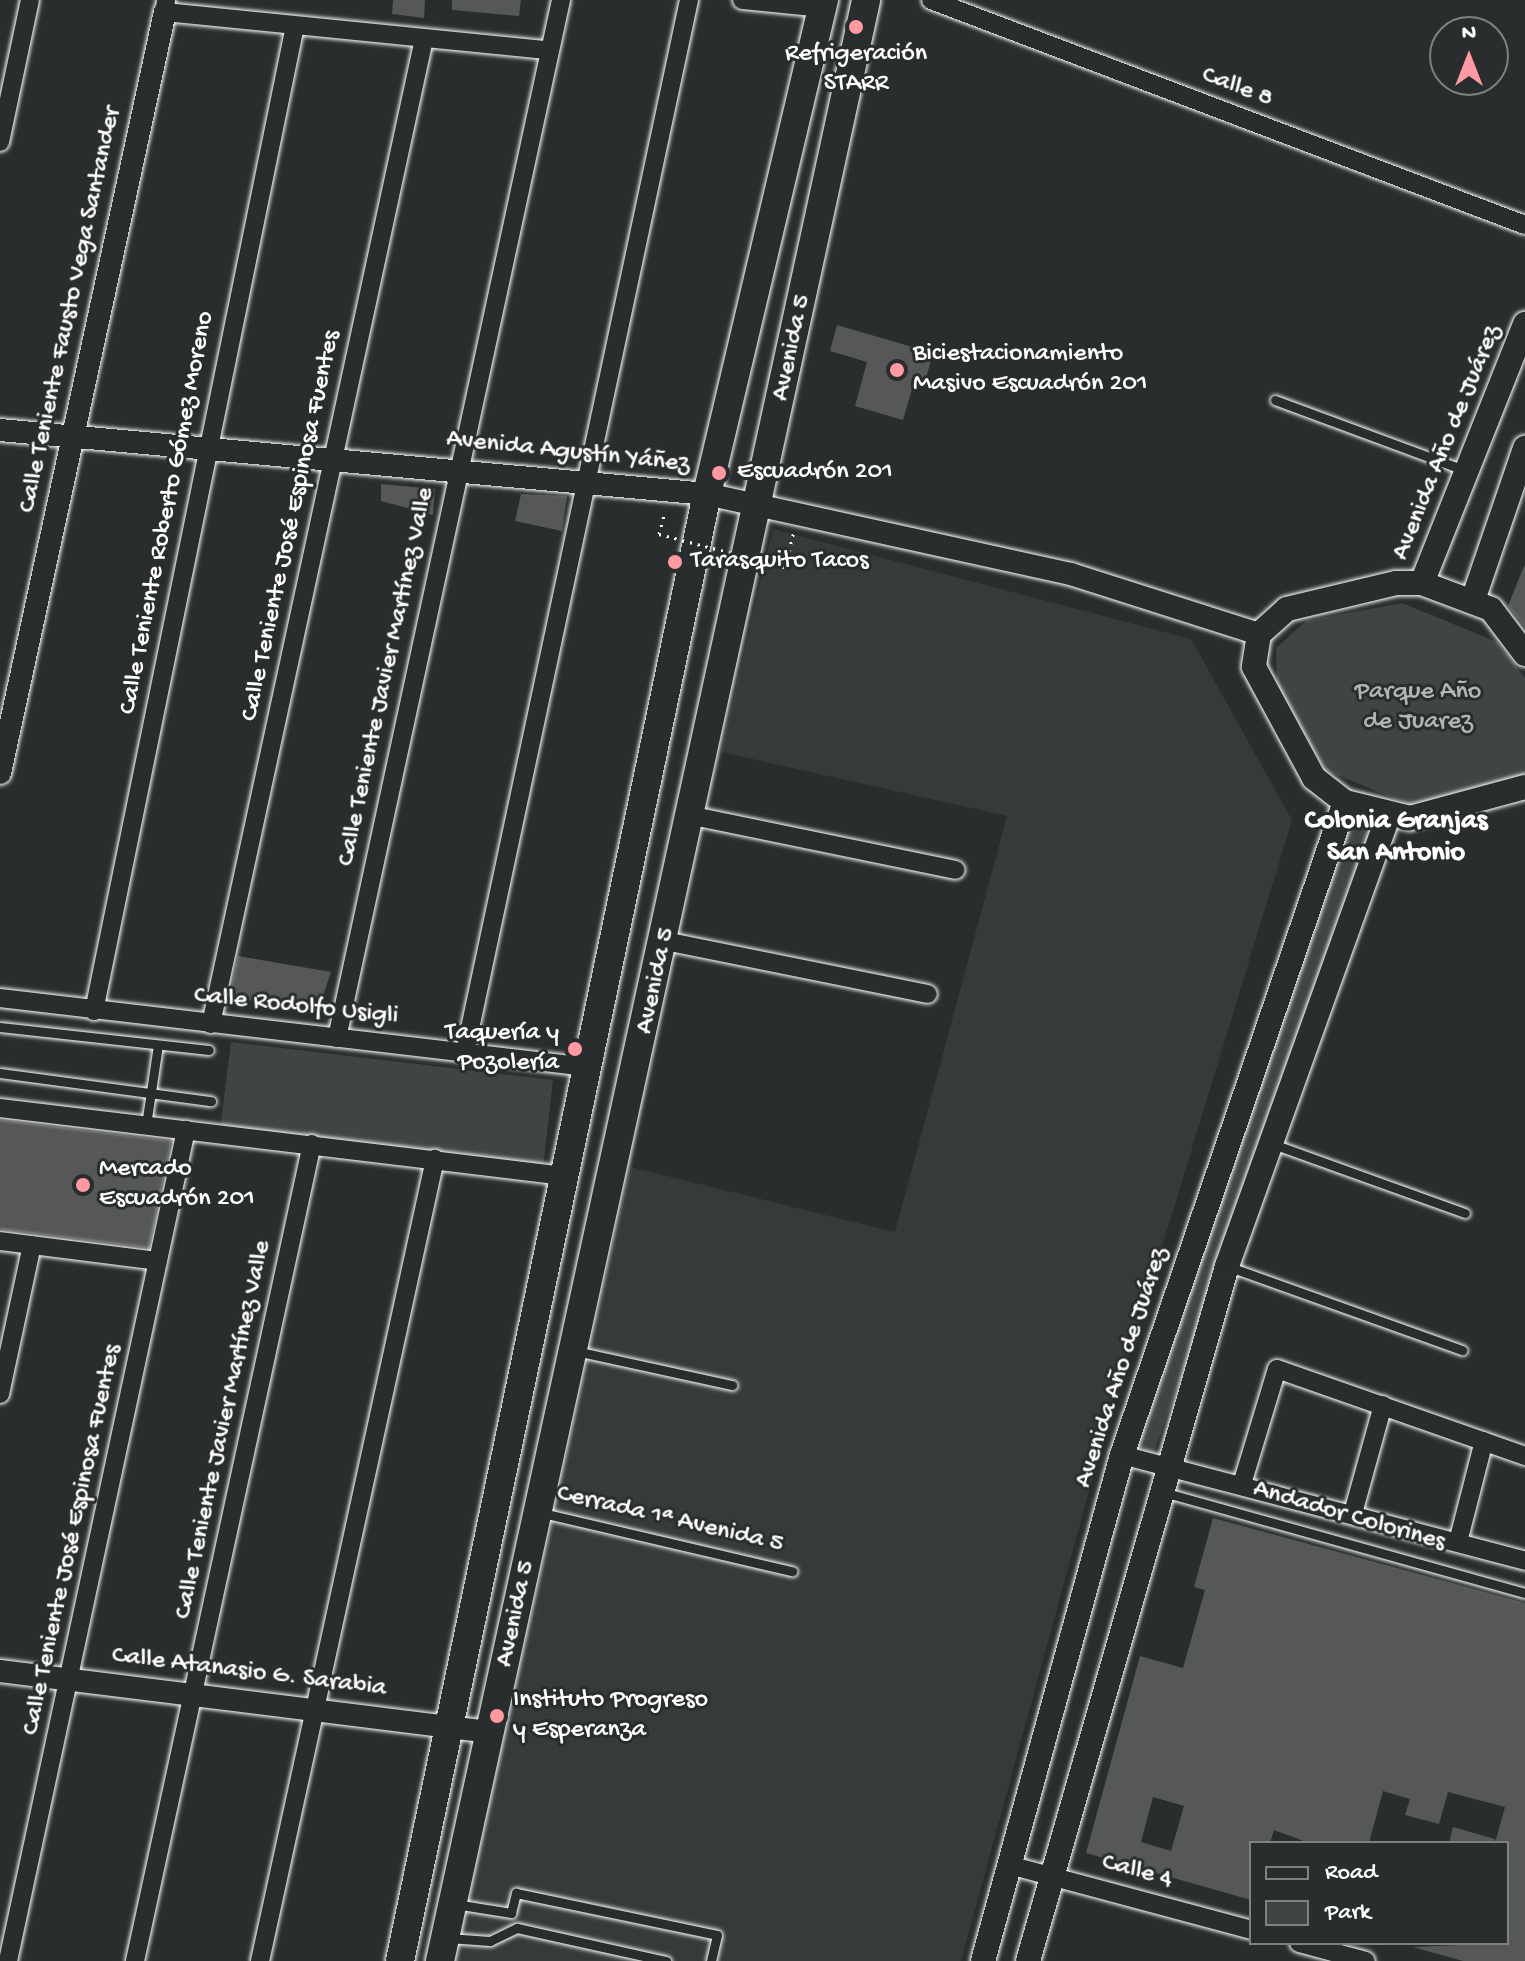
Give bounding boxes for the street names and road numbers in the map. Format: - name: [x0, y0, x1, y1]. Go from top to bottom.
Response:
- street label: Calle 8: [1197, 60, 1277, 116]
- street label: Calle Teniente Fausto Vega Santander: [13, 104, 129, 516]
- street label: Avenida 5: [767, 292, 819, 404]
- street label: Calle Teniente Roberto Gómez Moreno: [114, 309, 222, 717]
- street label: Avenida Año de Juárez: [1387, 321, 1509, 565]
- street label: Calle Teniente José Espinosa Fuentes: [235, 328, 349, 724]
- street label: Avenida Agustín Yáñez: [445, 425, 691, 481]
- street label: Calle Teniente Javier Martínez Valle: [332, 485, 442, 869]
- street label: Avenida 5: [631, 925, 683, 1037]
- street label: Calle Rodolfo Usigli: [192, 981, 400, 1033]
- street label: Calle Teniente Javier Martínez Valle: [169, 1238, 279, 1622]
- street label: Avenida Año de Juárez: [1069, 1244, 1177, 1492]
- street label: Calle Teniente José Espinosa Fuentes: [16, 1342, 130, 1738]
- street label: Andador Colorines: [1249, 1475, 1449, 1559]
- street label: Cerrada 1ª Avenida 5: [554, 1479, 786, 1561]
- street label: Avenida 5: [491, 1558, 543, 1670]
- street label: Calle Atanasio G. Sarabia: [110, 1641, 388, 1705]
- street label: Calle 4: [1098, 1848, 1176, 1896]

